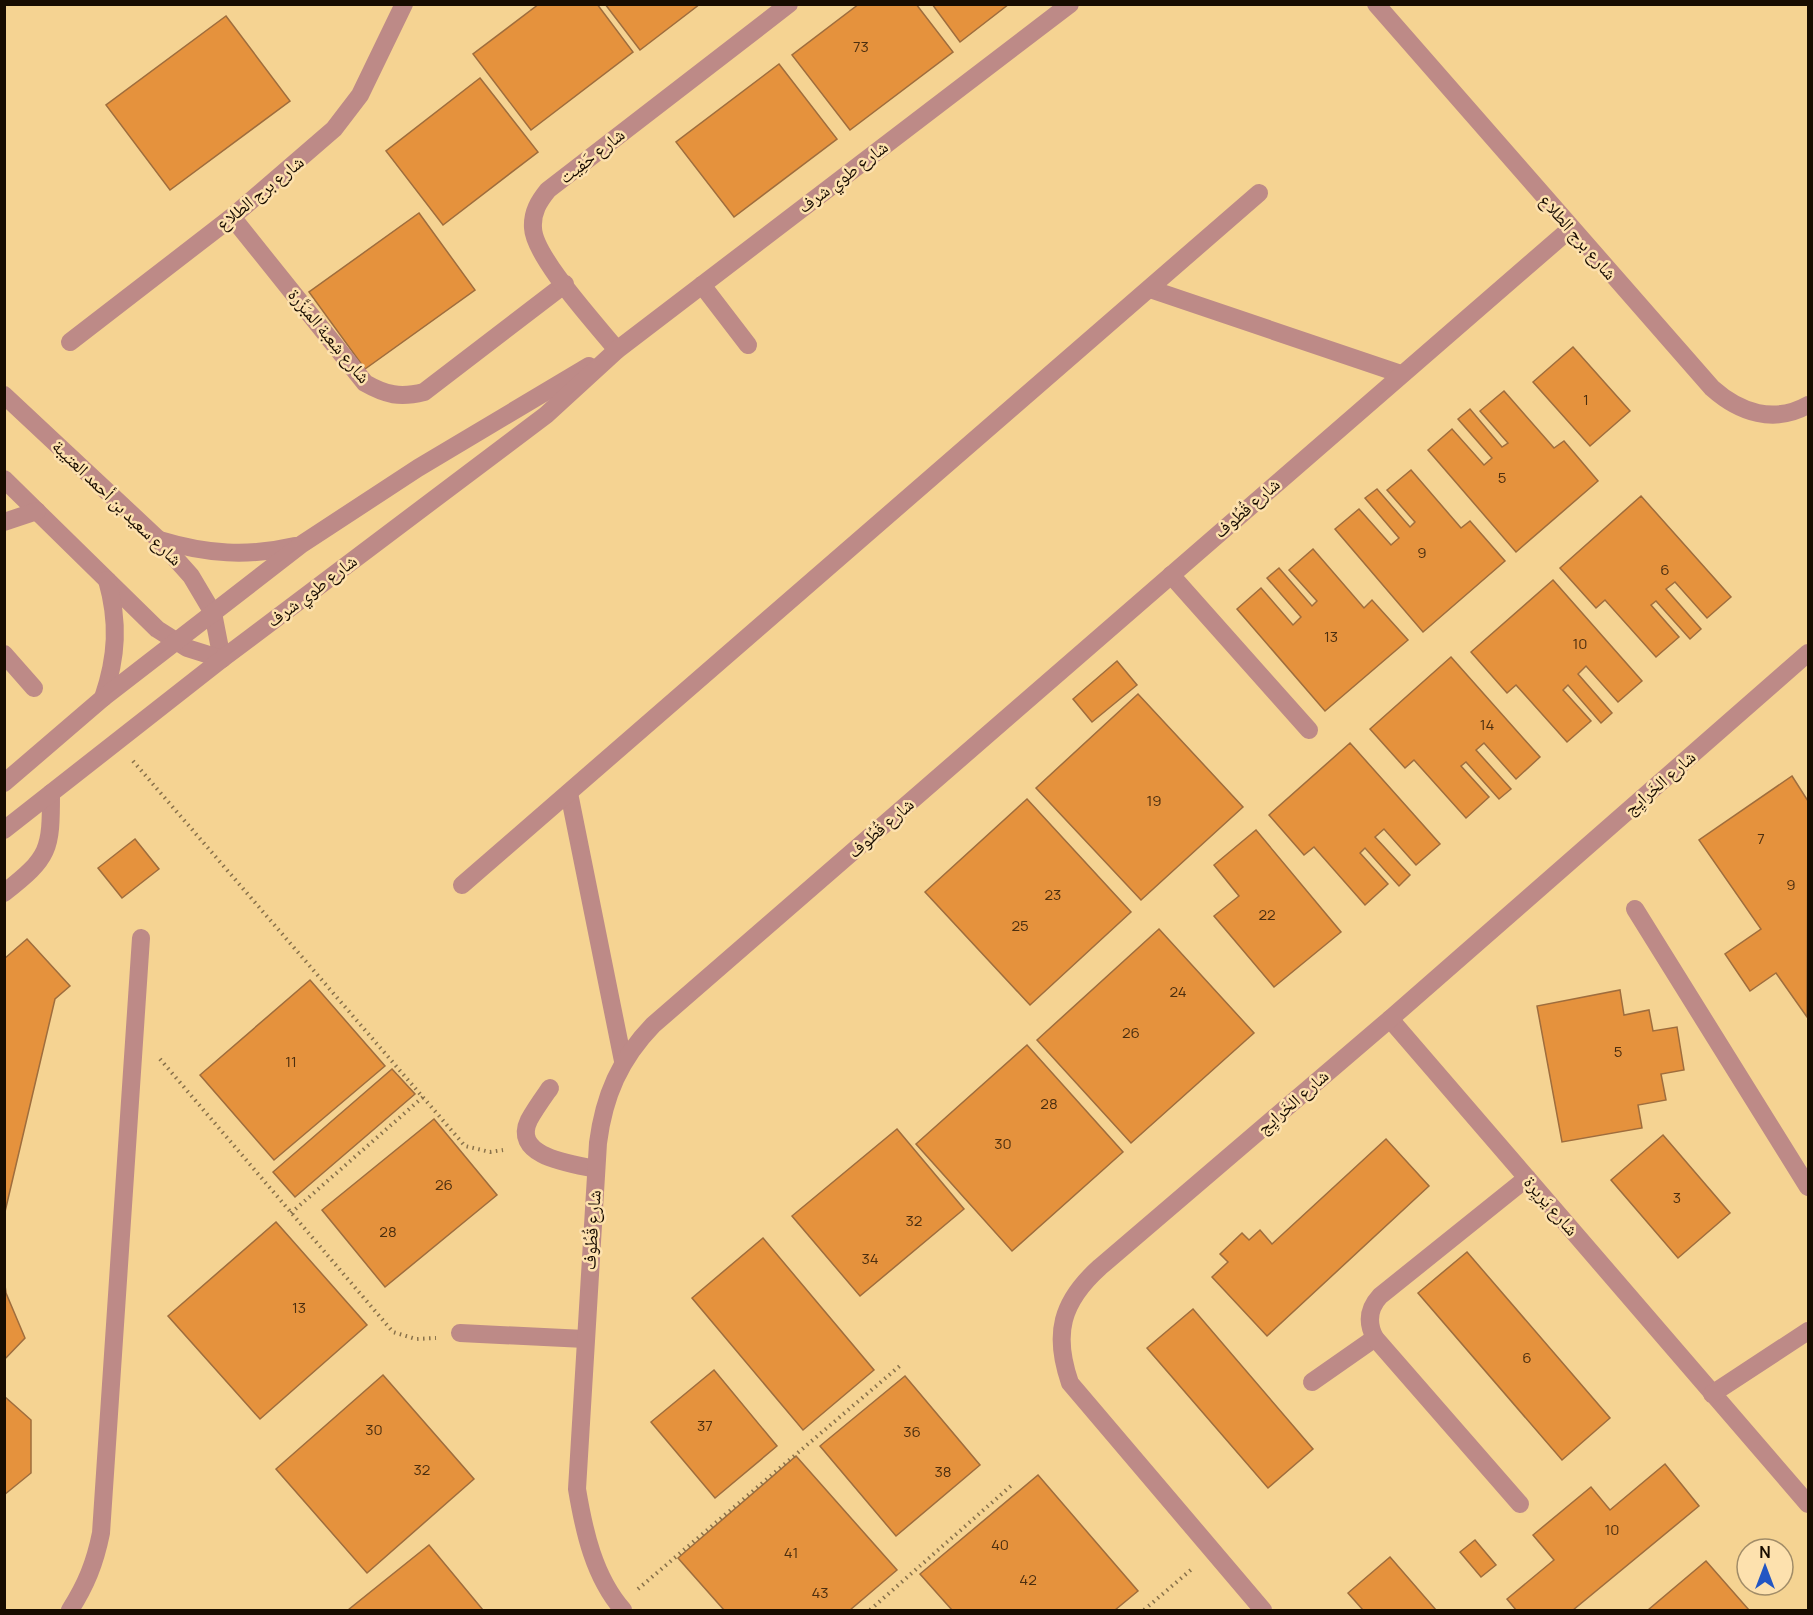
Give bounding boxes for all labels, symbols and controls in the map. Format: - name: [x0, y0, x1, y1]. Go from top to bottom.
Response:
- house number: 73: [853, 36, 869, 57]
- street label: شارع حَفِيت: [553, 122, 629, 189]
- street label: شارع طوي شرف: [792, 134, 895, 221]
- street label: شارع برج الطلاع: [210, 149, 309, 236]
- street label: شارع برج الطلاع: [1534, 188, 1623, 285]
- street label: شارع شِعبة المبَزَّرة: [283, 283, 376, 388]
- house number: 1: [1583, 389, 1589, 410]
- street label: شارع سعيد بن أحمد العتيبة: [47, 434, 188, 571]
- house number: 5: [1498, 467, 1506, 488]
- street label: شارع قُطُوف: [1208, 472, 1285, 543]
- house number: 9: [1417, 542, 1427, 563]
- street label: شارع طوي شرف: [261, 548, 364, 635]
- house number: 6: [1660, 559, 1670, 580]
- house number: 13: [1324, 626, 1338, 647]
- house number: 10: [1573, 633, 1588, 654]
- house number: 14: [1480, 714, 1494, 735]
- street label: شارع الخَرايِج: [1618, 744, 1701, 821]
- house number: 19: [1146, 790, 1162, 811]
- street label: شارع قُطُوف: [842, 792, 919, 863]
- house number: 7: [1757, 828, 1765, 849]
- house number: 9: [1786, 874, 1796, 895]
- house number: 23: [1045, 884, 1061, 905]
- house number: 22: [1258, 904, 1276, 925]
- house number: 25: [1011, 915, 1029, 936]
- house number: 24: [1169, 981, 1187, 1002]
- house number: 26: [1122, 1022, 1140, 1043]
- house number: 5: [1614, 1041, 1622, 1062]
- house number: 11: [285, 1051, 297, 1072]
- street label: شارع الخَرايِج: [1251, 1063, 1334, 1140]
- house number: 28: [1040, 1093, 1058, 1114]
- house number: 30: [994, 1133, 1012, 1154]
- street label: شارع يَريِرة: [1518, 1170, 1584, 1241]
- house number: 26: [435, 1174, 453, 1195]
- house number: 3: [1673, 1187, 1681, 1208]
- street label: شارع قُطُوف: [576, 1189, 606, 1271]
- house number: 32: [906, 1210, 922, 1231]
- house number: 28: [379, 1221, 397, 1242]
- house number: 34: [861, 1248, 879, 1269]
- house number: 13: [292, 1297, 306, 1318]
- house number: 6: [1522, 1347, 1532, 1368]
- house number: 37: [697, 1415, 713, 1436]
- house number: 30: [365, 1419, 383, 1440]
- house number: 36: [903, 1421, 921, 1442]
- house number: 32: [414, 1459, 430, 1480]
- house number: 38: [934, 1461, 952, 1482]
- house number: 10: [1605, 1519, 1620, 1540]
- house number: 40: [991, 1534, 1009, 1555]
- north arrow: [1735, 1537, 1795, 1597]
- text: N: [1759, 1541, 1771, 1563]
- house number: 41: [784, 1542, 798, 1563]
- house number: 42: [1019, 1569, 1037, 1590]
- house number: 43: [811, 1582, 829, 1603]

